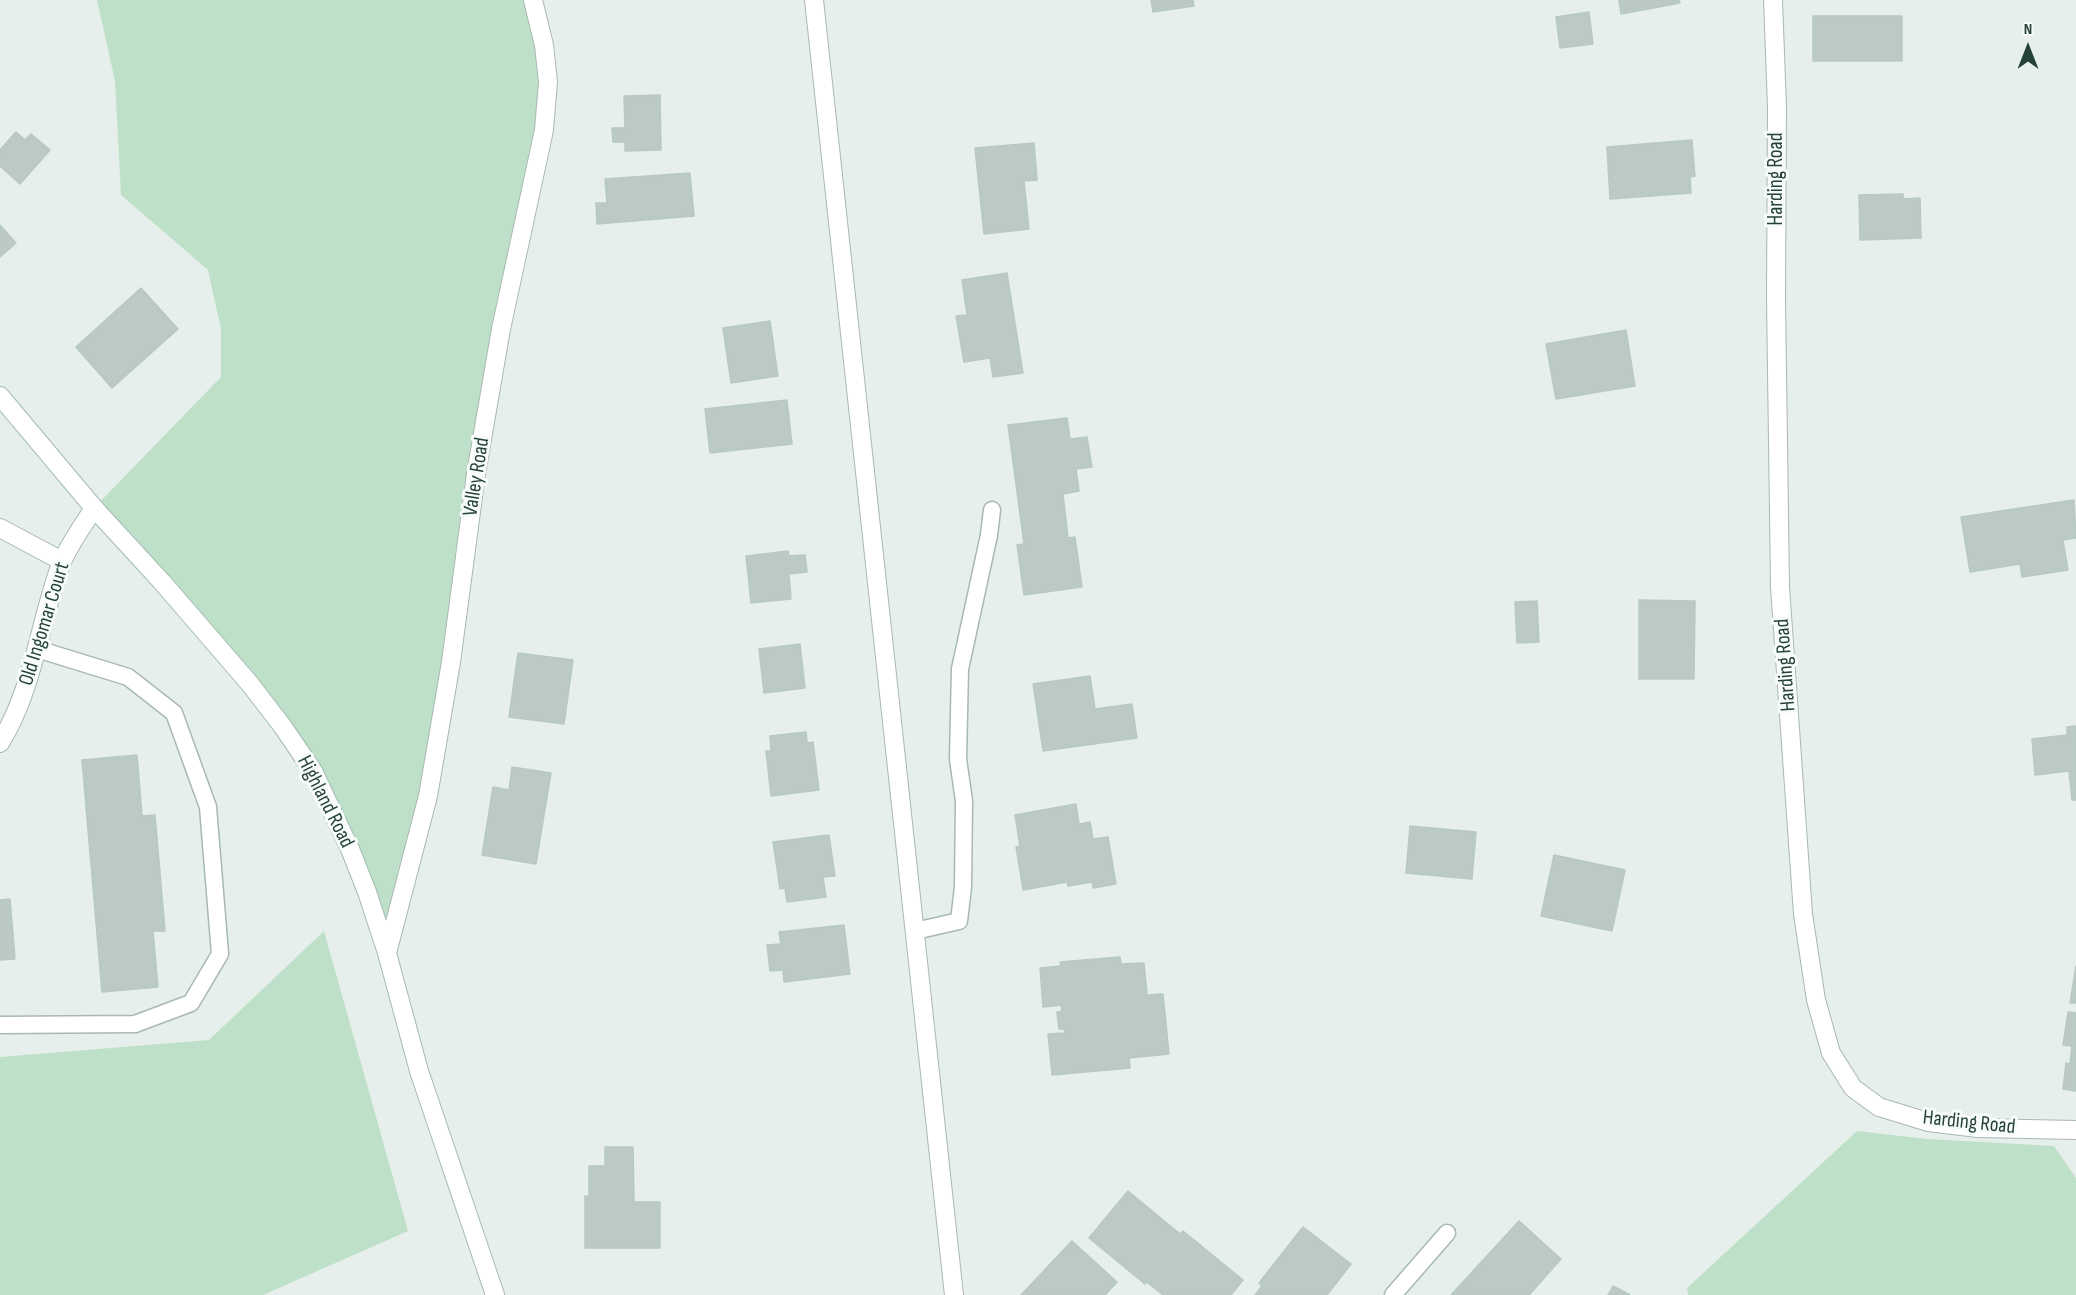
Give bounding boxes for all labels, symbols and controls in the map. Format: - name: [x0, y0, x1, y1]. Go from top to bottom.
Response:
- north arrow: [1998, 18, 2058, 78]
- text: N: [2024, 20, 2032, 39]
- street label: Harding Road: [1764, 133, 1790, 225]
- street label: Valley Road: [458, 436, 496, 518]
- street label: Old Ingomar Court: [14, 559, 76, 689]
- street label: Harding Road: [1770, 618, 1802, 712]
- street label: Highland Road: [291, 752, 359, 852]
- street label: Harding Road: [1922, 1106, 2016, 1140]

